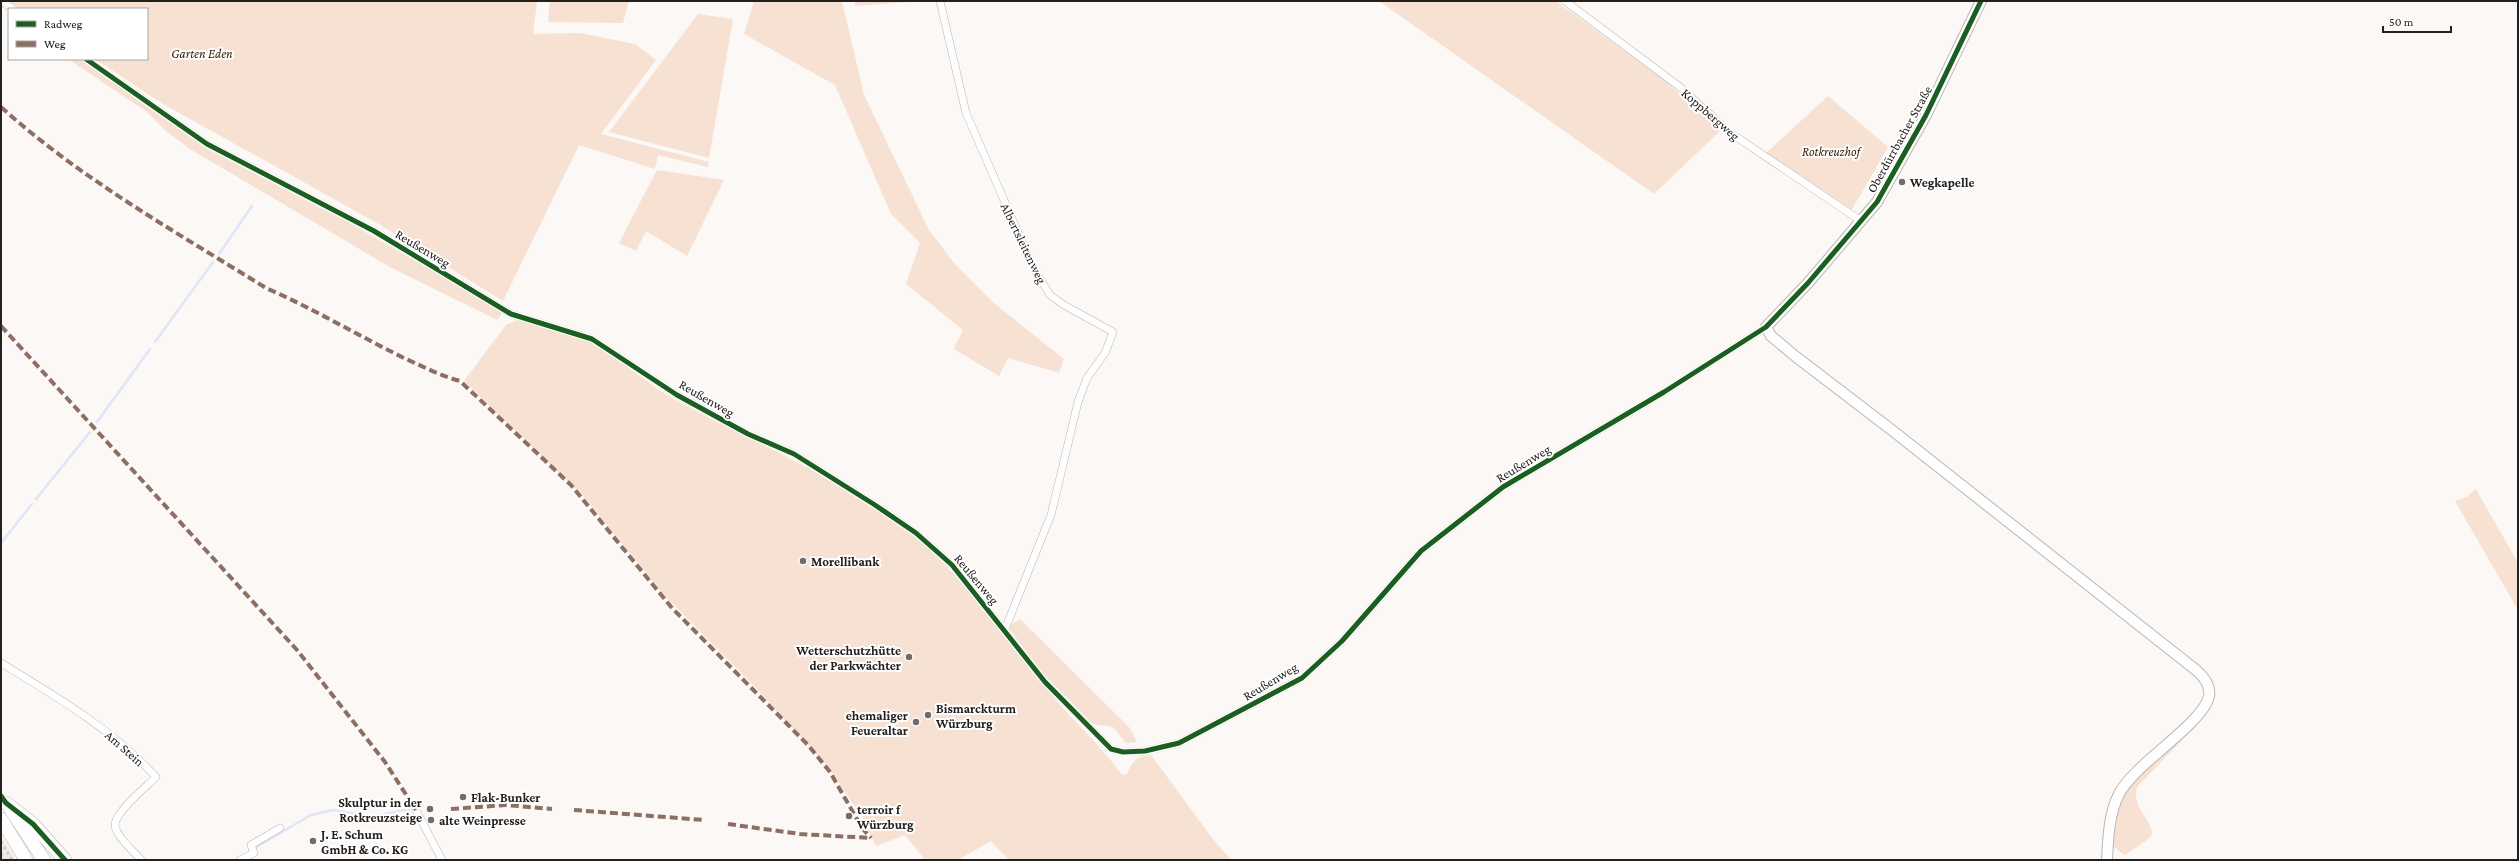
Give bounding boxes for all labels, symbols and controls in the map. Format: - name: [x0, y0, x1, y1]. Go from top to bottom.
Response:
- legend: [8, 8, 148, 60]
- scale bar: [2383, 8, 2451, 34]
- text: 50 m: [2389, 15, 2414, 29]
- text: Radweg: [44, 17, 82, 31]
- text: Weg: [44, 37, 66, 51]
- park label: Garten Eden: [171, 46, 233, 61]
- street label: Oberdürrbacher Straße: [1864, 83, 1935, 195]
- street label: Koppbergweg: [1679, 85, 1743, 144]
- park label: Rotkreuzhof: [1802, 144, 1862, 159]
- place label: Wegkapelle: [1909, 175, 1975, 190]
- marker: Wegkapelle: [1897, 177, 1907, 187]
- street label: Albertsleitenweg: [998, 200, 1050, 287]
- street label: Reußenweg: [393, 226, 453, 271]
- street label: Reußenweg: [677, 377, 738, 421]
- street label: Reußenweg: [1493, 441, 1554, 486]
- street label: Reußenweg: [951, 551, 1002, 608]
- place label: Morellibank: [811, 554, 880, 569]
- marker: Morellibank: [798, 556, 808, 566]
- place label: Wetterschutzhütte der Parkwächter: [795, 643, 902, 673]
- marker: Wetterschutzhütte der Parkwächter: [904, 652, 914, 662]
- street label: Reußenweg: [1240, 659, 1301, 704]
- place label: Bismarckturm Würzburg: [935, 701, 1016, 731]
- place label: ehemaliger Feueraltar: [846, 708, 909, 738]
- marker: Bismarckturm Würzburg: [923, 710, 933, 720]
- marker: ehemaliger Feueraltar: [911, 717, 921, 727]
- street label: Am Stein: [102, 727, 147, 769]
- place label: Flak-Bunker: [471, 790, 541, 805]
- marker: Flak-Bunker: [458, 792, 468, 802]
- place label: Skulptur in der Rotkreuzsteige: [338, 795, 423, 825]
- place label: terroir f Würzburg: [856, 802, 914, 832]
- marker: Skulptur in der Rotkreuzsteige: [425, 804, 435, 814]
- marker: terroir f Würzburg: [844, 811, 854, 821]
- place label: alte Weinpresse: [439, 813, 526, 828]
- marker: alte Weinpresse: [426, 815, 436, 825]
- place label: J. E. Schum GmbH & Co. KG: [319, 827, 408, 857]
- marker: J. E. Schum GmbH & Co. KG: [308, 836, 318, 846]

